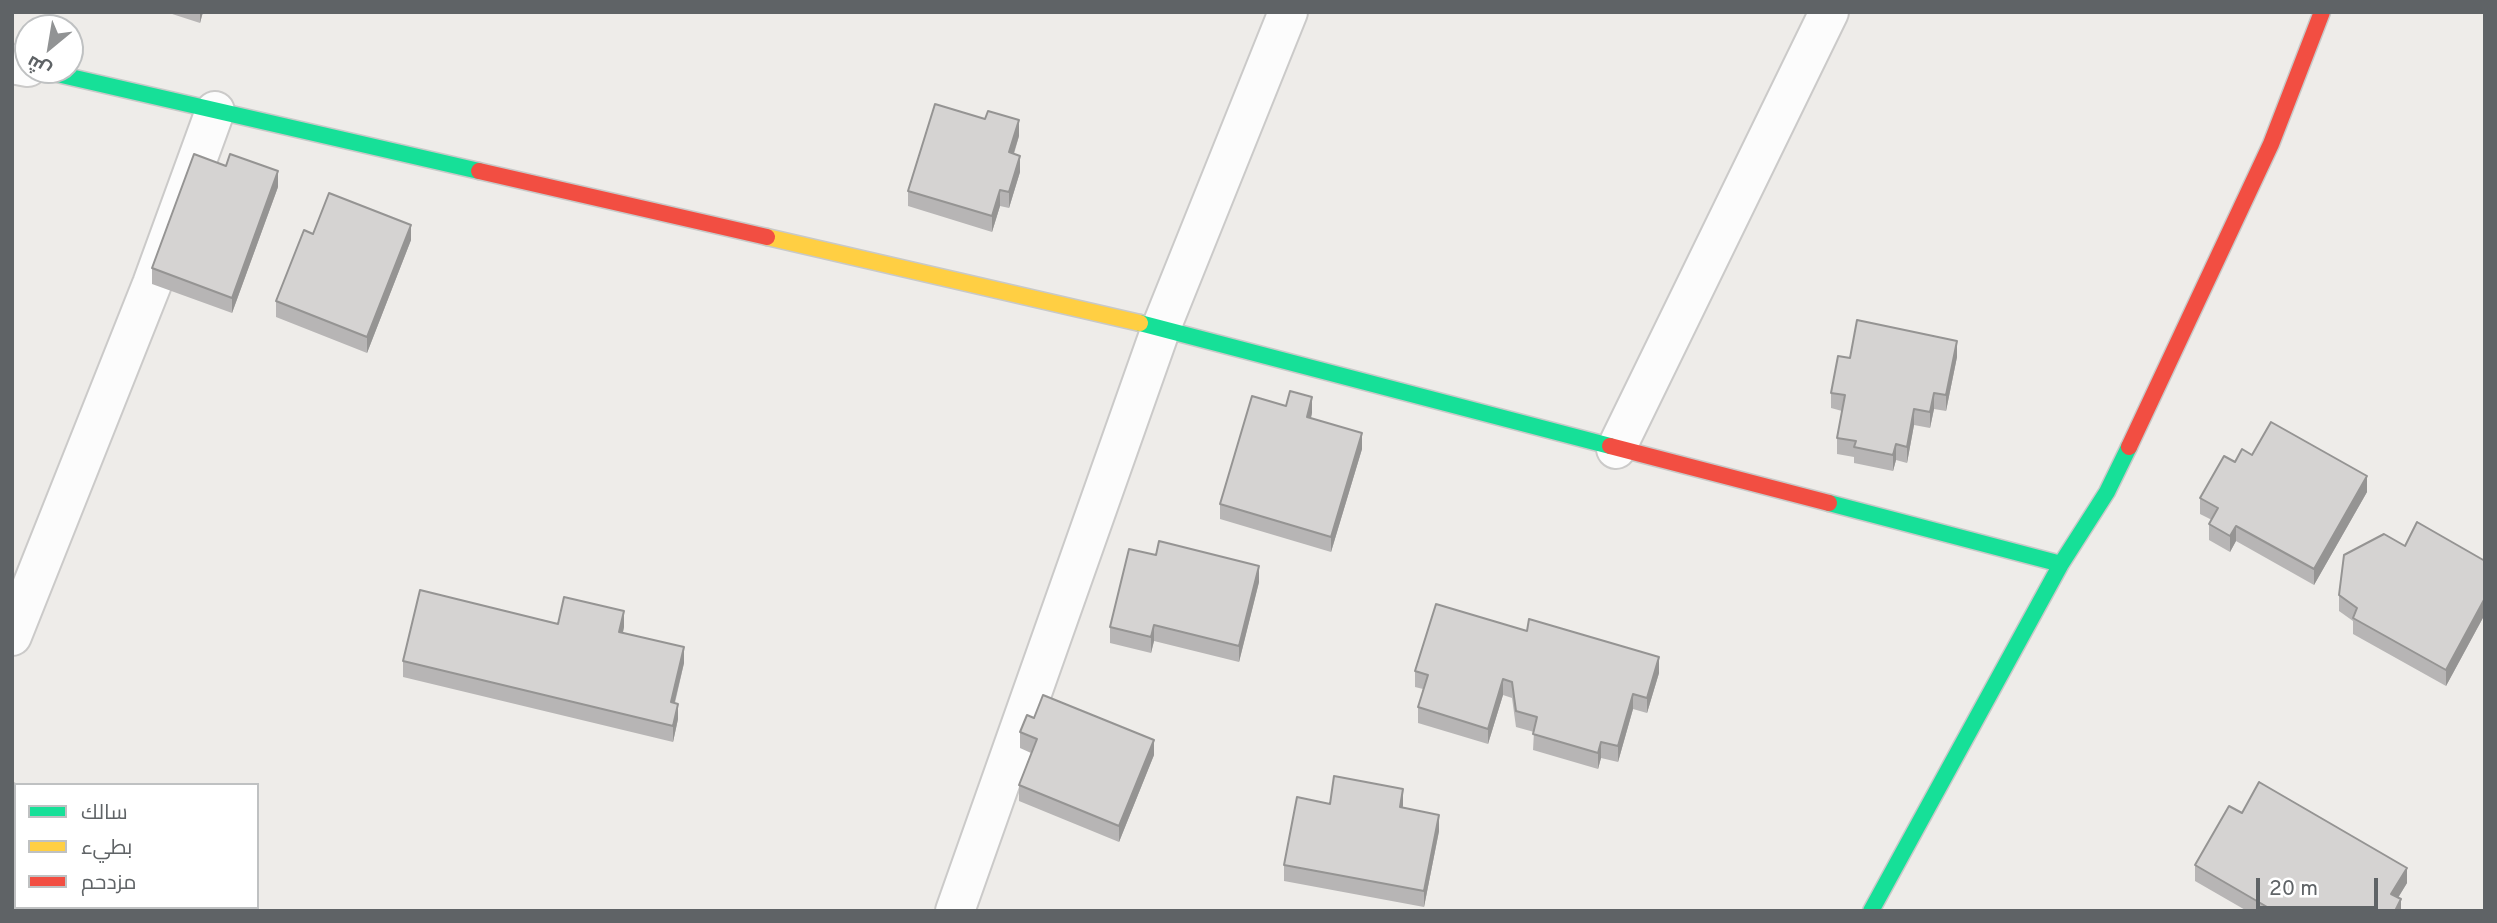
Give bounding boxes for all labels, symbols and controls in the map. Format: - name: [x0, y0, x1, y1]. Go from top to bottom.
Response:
- north arrow: [14, 14, 84, 84]
- text: ش: [23, 49, 56, 82]
- legend: [14, 783, 259, 909]
- text: سالك: [81, 800, 128, 827]
- text: بطيء: [81, 835, 132, 862]
- scale bar: [2259, 864, 2382, 908]
- text: مزدحم: [81, 870, 136, 897]
- text: 20 m: [2269, 876, 2318, 903]

